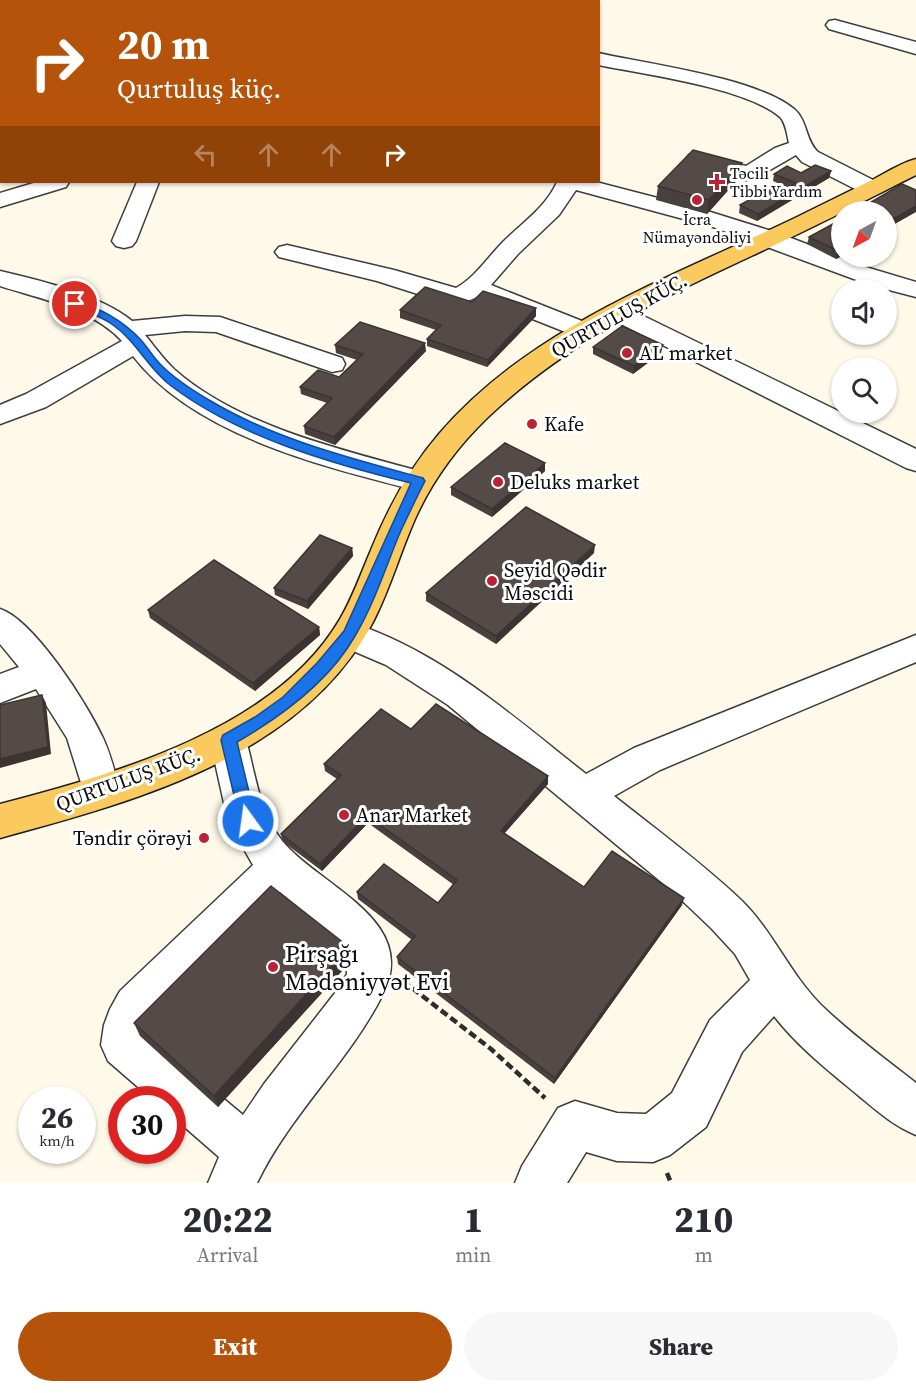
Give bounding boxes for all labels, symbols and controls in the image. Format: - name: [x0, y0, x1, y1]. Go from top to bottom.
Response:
- text: 20 m: [117, 15, 210, 73]
- icon: right: [18, 24, 96, 102]
- text: Qurtuluş küç.: [117, 70, 281, 107]
- icon: left: [189, 138, 222, 171]
- icon: ahead: [252, 138, 285, 171]
- icon: ahead: [315, 138, 348, 171]
- icon: right: [378, 138, 411, 171]
- place label: Təcili Tibbi Yardım: [730, 162, 823, 202]
- marker: Təcili Tibbi Yardım: [708, 173, 726, 191]
- marker: İcra Nümayəndəliyi: [690, 193, 704, 207]
- north arrow: [831, 201, 897, 267]
- map controls: [831, 201, 897, 423]
- place label: İcra Nümayəndəliyi: [643, 208, 751, 248]
- street label: QURTULUŞ KÜÇ.: [546, 266, 692, 364]
- pin: [49, 278, 100, 329]
- button: sound: [831, 279, 897, 345]
- icon: arrive: [58, 287, 91, 320]
- place label: AL market: [639, 339, 733, 367]
- marker: AL market: [620, 346, 634, 360]
- button: search: [831, 357, 897, 423]
- place label: Kafe: [544, 410, 584, 438]
- marker: Kafe: [525, 417, 539, 431]
- place label: Deluks market: [510, 468, 640, 496]
- marker: Deluks market: [491, 475, 505, 489]
- place label: Seyid Qədir Məscidi: [504, 556, 607, 607]
- marker: Seyid Qədir Məscidi: [485, 574, 499, 588]
- street label: QURTULUŞ KÜÇ.: [52, 740, 204, 818]
- position arrow: [216, 789, 280, 853]
- place label: Anar Market: [356, 801, 468, 829]
- marker: Anar Market: [337, 808, 351, 822]
- place label: Təndir çörəyi: [73, 824, 192, 852]
- marker: Təndir çörəyi: [197, 831, 211, 845]
- place label: Pirşağı Mədəniyyət Evi: [285, 937, 449, 998]
- marker: Pirşağı Mədəniyyət Evi: [266, 960, 280, 974]
- speed limit sign: 30: [108, 1086, 186, 1164]
- text: 26: [41, 1097, 73, 1138]
- text: km/h: [39, 1130, 75, 1151]
- text: 20:22: [183, 1195, 273, 1244]
- text: 1: [463, 1195, 483, 1244]
- text: 210: [674, 1195, 733, 1244]
- text: Arrival: [197, 1241, 259, 1269]
- text: min: [455, 1241, 491, 1269]
- text: m: [695, 1241, 713, 1269]
- button: Exit: [18, 1312, 452, 1381]
- button: Share: [464, 1312, 898, 1381]

